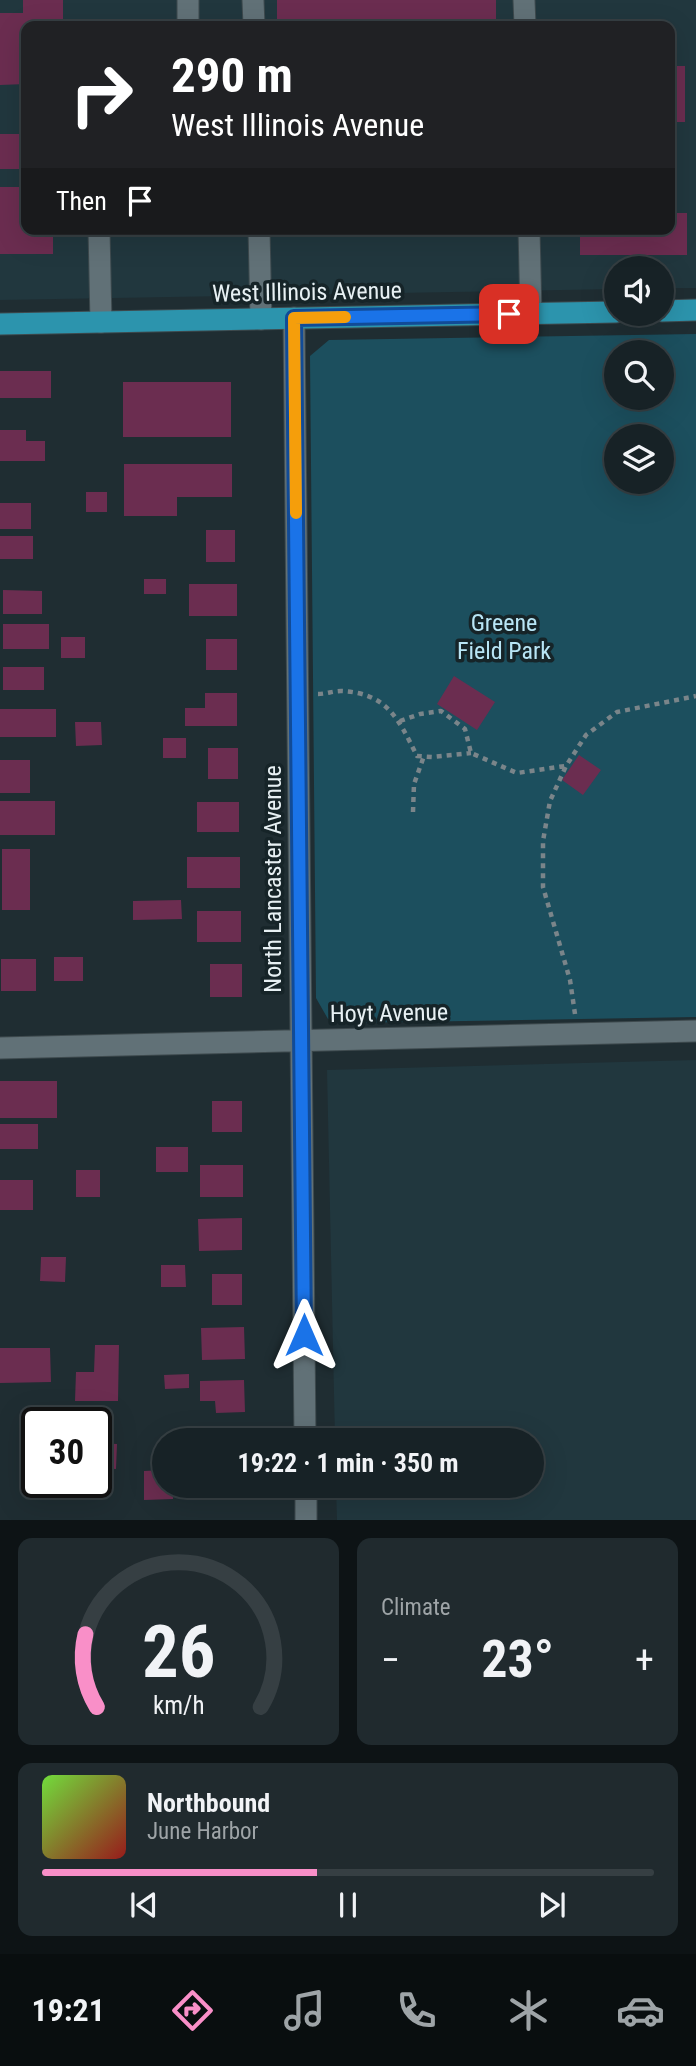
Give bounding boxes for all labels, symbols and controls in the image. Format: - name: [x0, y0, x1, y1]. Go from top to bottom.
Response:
- text: 290 m: [171, 47, 293, 104]
- icon: right: [56, 49, 147, 140]
- text: West Illinois Avenue: [171, 106, 424, 144]
- icon: arrive: [121, 182, 159, 220]
- text: Then: [56, 186, 107, 216]
- map controls: [604, 256, 674, 494]
- button: sound: [604, 256, 674, 326]
- street label: West Illinois Avenue: [212, 276, 402, 308]
- pin: [479, 284, 539, 344]
- icon: arrive: [490, 295, 528, 333]
- button: search: [604, 340, 674, 410]
- button: layers: [604, 424, 674, 494]
- park label: Greene Field Park: [457, 609, 551, 665]
- street label: North Lancaster Avenue: [259, 765, 287, 993]
- street label: Hoyt Avenue: [330, 998, 448, 1028]
- position arrow: [267, 1298, 341, 1372]
- speed limit sign: 30: [21, 1407, 112, 1498]
- text: 19:22 · 1 min · 350 m: [238, 1448, 458, 1478]
- text: Climate: [381, 1594, 451, 1621]
- text: 26: [142, 1610, 215, 1696]
- text: 23°: [481, 1629, 554, 1690]
- text: −: [381, 1638, 400, 1682]
- text: +: [635, 1638, 654, 1682]
- text: km/h: [153, 1691, 204, 1720]
- text: Northbound: [147, 1788, 270, 1818]
- text: June Harbor: [147, 1818, 259, 1845]
- icon: previous: [125, 1886, 163, 1924]
- icon: pause: [329, 1886, 367, 1924]
- icon: next: [533, 1886, 571, 1924]
- icon: directions: [168, 1986, 217, 2035]
- icon: music: [280, 1986, 329, 2035]
- icon: phone: [392, 1986, 441, 2035]
- icon: climate: [504, 1986, 553, 2035]
- icon: car: [616, 1986, 665, 2035]
- text: 19:21: [31, 1991, 105, 2029]

